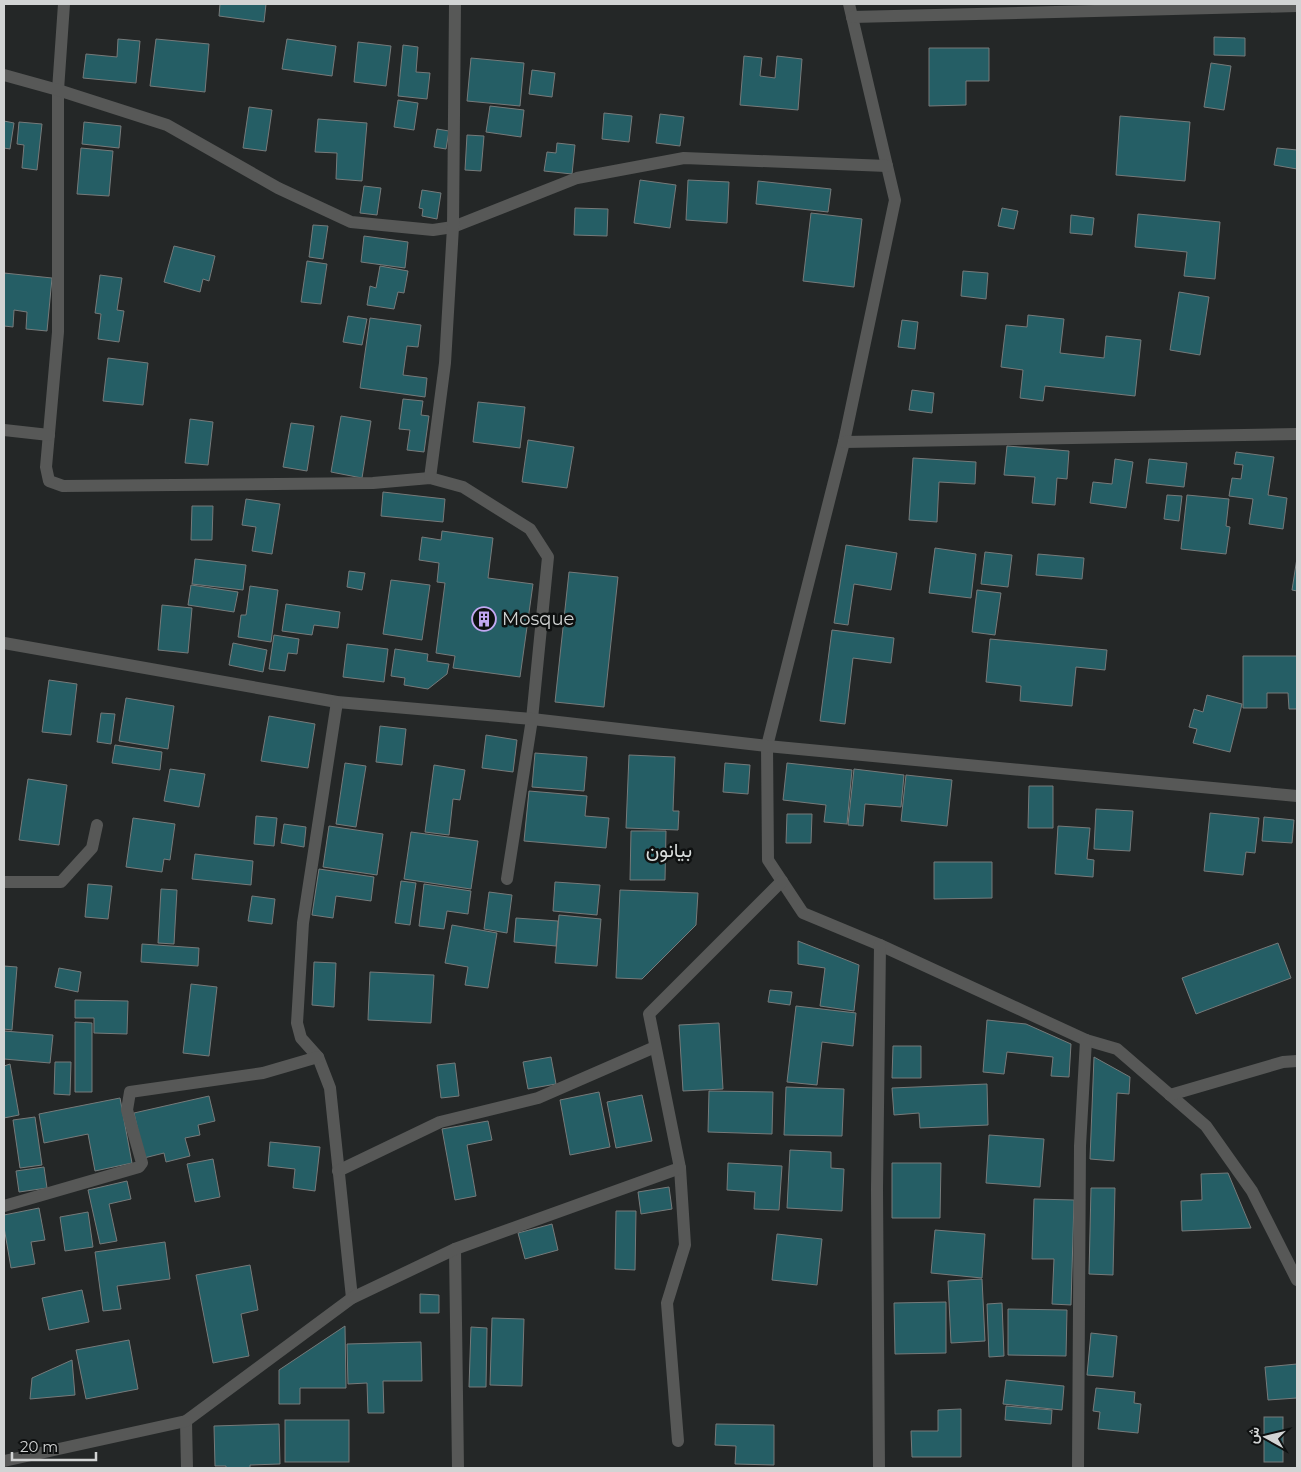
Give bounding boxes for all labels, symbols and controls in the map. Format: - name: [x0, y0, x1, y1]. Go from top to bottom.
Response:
- building icon: Mosque: [471, 606, 497, 632]
- place label: Mosque: [502, 608, 575, 630]
- district label: بيانون: [646, 838, 692, 863]
- north arrow: [1241, 1412, 1291, 1462]
- text: ش: [1243, 1425, 1263, 1445]
- scale bar: [12, 1430, 96, 1462]
- text: 20 m: [20, 1437, 58, 1456]

